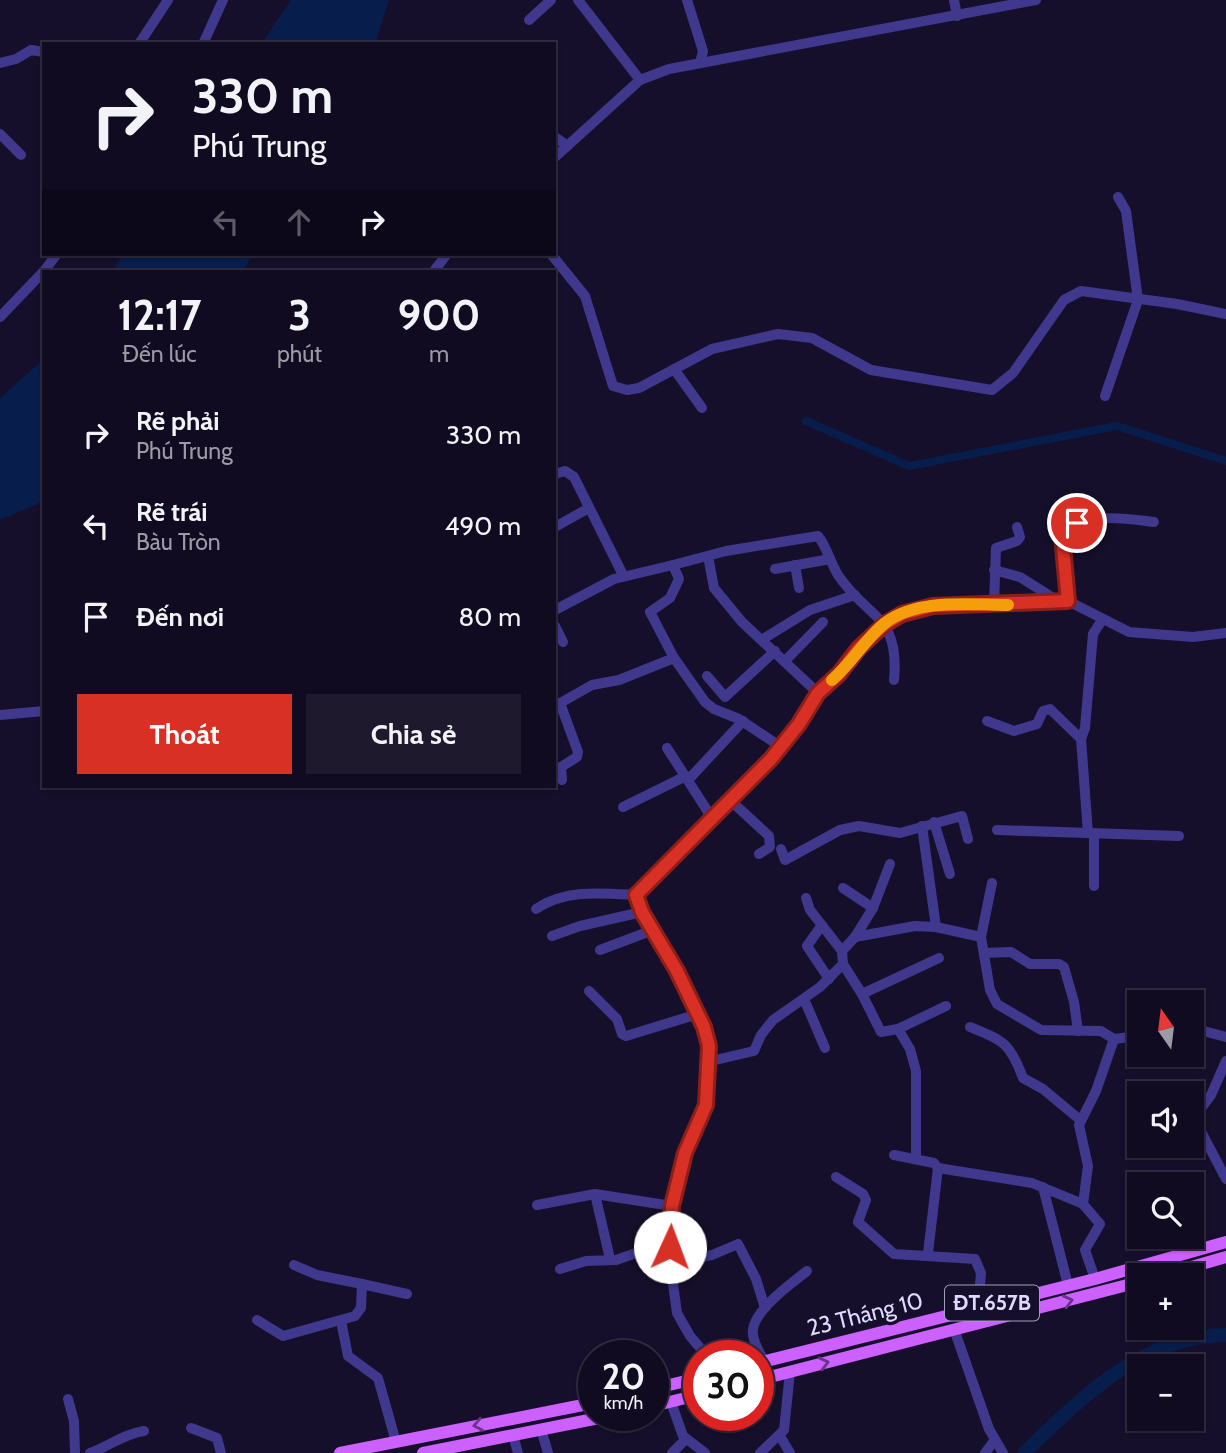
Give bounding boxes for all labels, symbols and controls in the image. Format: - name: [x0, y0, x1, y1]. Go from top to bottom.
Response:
- text: 330 m: [192, 66, 333, 125]
- icon: right: [77, 70, 168, 161]
- text: Phú Trung: [192, 126, 326, 165]
- icon: left: [207, 203, 245, 241]
- icon: ahead: [280, 203, 318, 241]
- icon: right: [353, 203, 391, 241]
- text: 12:17: [118, 289, 201, 341]
- text: 3: [288, 289, 311, 341]
- text: 900: [398, 289, 480, 341]
- text: Đến lúc: [122, 340, 197, 368]
- text: phút: [277, 340, 322, 368]
- text: m: [429, 340, 449, 368]
- text: Rẽ phải: [136, 405, 219, 437]
- icon: right: [77, 416, 115, 454]
- text: 330 m: [446, 419, 521, 451]
- text: Phú Trung: [136, 437, 233, 465]
- pin: [1047, 493, 1107, 553]
- text: Rẽ trái: [136, 496, 208, 528]
- icon: arrive: [1058, 504, 1096, 542]
- icon: left: [77, 507, 115, 545]
- text: 490 m: [444, 510, 521, 542]
- text: Bàu Tròn: [136, 528, 221, 556]
- icon: arrive: [77, 598, 115, 636]
- text: Đến nơi: [136, 601, 224, 633]
- text: 80 m: [458, 601, 521, 633]
- button: Thoát: [77, 694, 292, 774]
- button: Chia sẻ: [306, 694, 521, 774]
- north arrow: [1127, 990, 1204, 1068]
- map controls: [1127, 990, 1204, 1431]
- button: sound: [1127, 1081, 1204, 1158]
- button: search: [1127, 1172, 1204, 1249]
- position arrow: [633, 1210, 707, 1284]
- button: +: [1127, 1263, 1204, 1340]
- street label: 23 Tháng 10: [804, 1286, 926, 1342]
- road number: ĐT.657B: [945, 1286, 1039, 1320]
- one-way arrow: [1062, 1295, 1074, 1309]
- speed limit sign: 30: [683, 1340, 774, 1431]
- button: −: [1127, 1354, 1204, 1431]
- text: 20: [602, 1355, 645, 1398]
- one-way arrow: [818, 1357, 830, 1371]
- text: km/h: [604, 1392, 643, 1414]
- one-way arrow: [472, 1417, 484, 1432]

